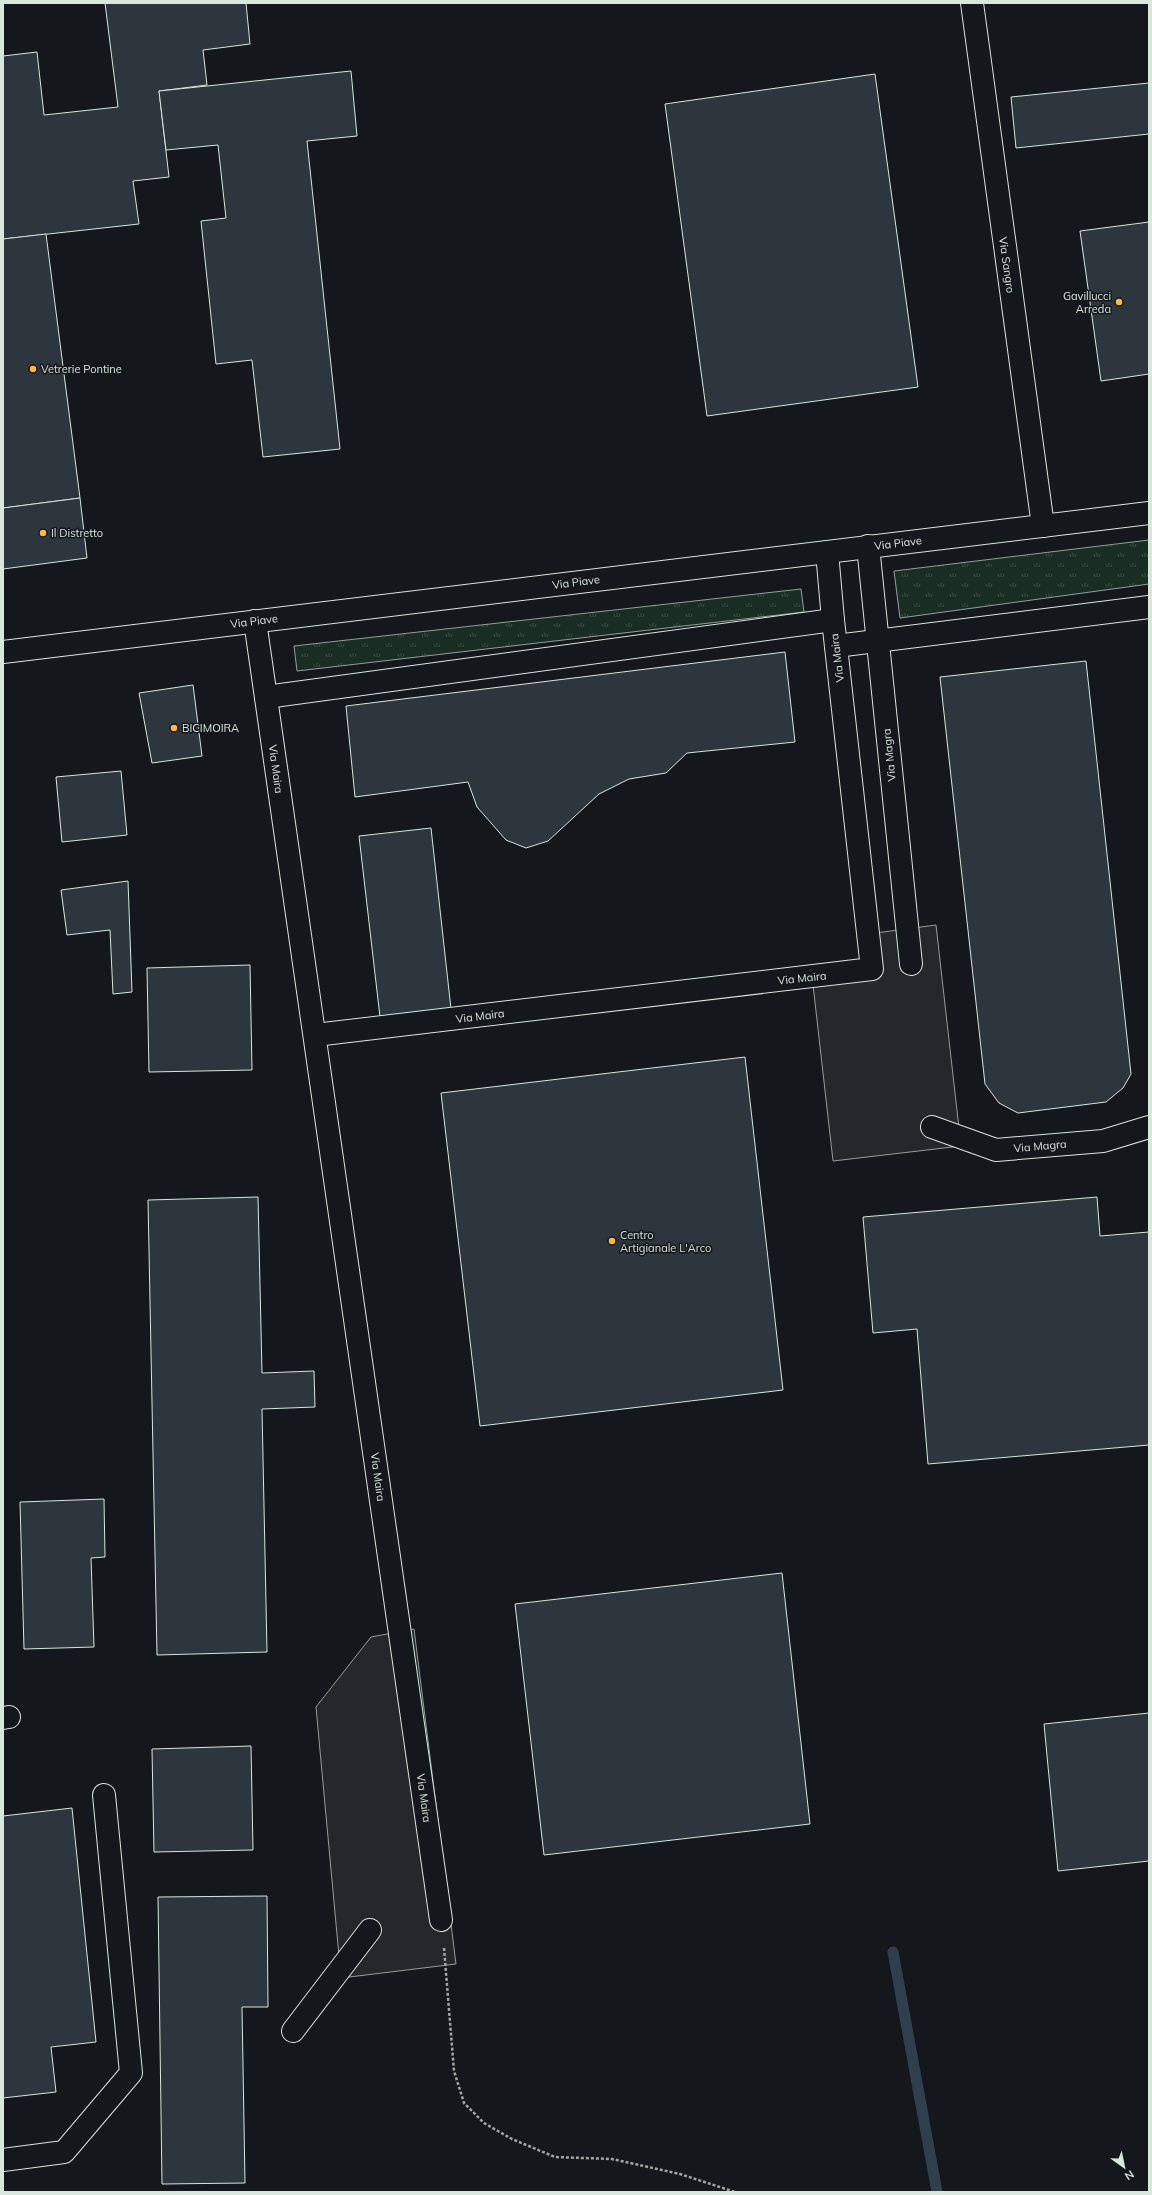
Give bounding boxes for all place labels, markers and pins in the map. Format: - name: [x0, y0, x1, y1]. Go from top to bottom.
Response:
- place label: Gavillucci Arreda: [1063, 289, 1111, 316]
- marker: Gavillucci Arreda: [1114, 297, 1124, 307]
- place label: Vetrerie Pontine: [41, 362, 122, 376]
- marker: Vetrerie Pontine: [28, 364, 38, 374]
- place label: Il Distretto: [51, 526, 103, 540]
- marker: Il Distretto: [38, 528, 48, 538]
- place label: BICIMOIRA: [182, 721, 239, 735]
- marker: BICIMOIRA: [169, 723, 179, 733]
- place label: Centro Artigianale L'Arco: [620, 1228, 711, 1255]
- marker: Centro Artigianale L'Arco: [607, 1236, 617, 1246]

